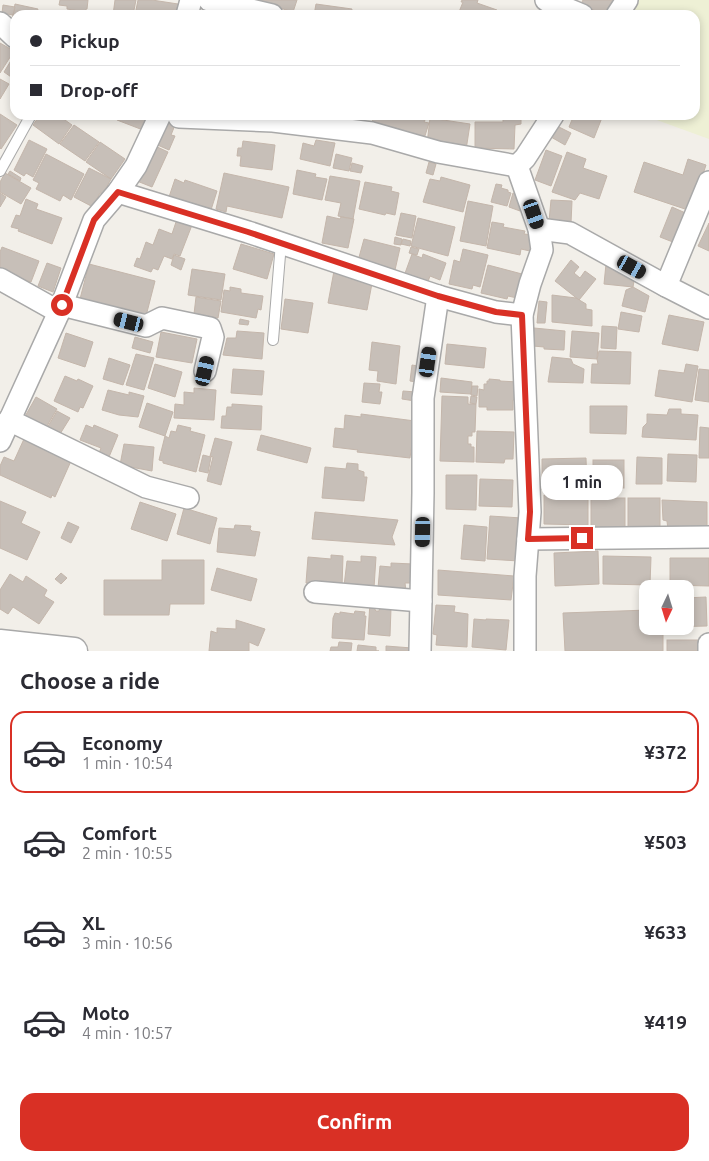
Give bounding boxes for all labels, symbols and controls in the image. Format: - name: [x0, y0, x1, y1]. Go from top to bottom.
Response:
- text: Pickup: [60, 30, 120, 52]
- text: Drop-off: [60, 79, 138, 101]
- car: [522, 197, 545, 231]
- car: [615, 253, 648, 281]
- route start: [51, 294, 73, 316]
- car: [112, 311, 145, 333]
- car: [418, 346, 437, 378]
- car: [194, 355, 215, 387]
- callout: 1 min: [541, 466, 623, 500]
- text: 1 min: [562, 473, 602, 491]
- car: [415, 517, 430, 547]
- route end: [571, 527, 593, 549]
- north arrow: [639, 580, 694, 635]
- map controls: [639, 580, 694, 635]
- text: Choose a ride: [20, 668, 160, 693]
- icon: car: [22, 730, 67, 775]
- text: Economy: [82, 732, 163, 754]
- text: ¥372: [644, 741, 687, 763]
- text: 1 min · 10:54: [82, 754, 173, 772]
- icon: car: [22, 820, 67, 865]
- text: Comfort: [82, 822, 157, 844]
- text: ¥503: [644, 831, 687, 853]
- text: 2 min · 10:55: [82, 844, 173, 862]
- icon: car: [22, 910, 67, 955]
- text: XL: [82, 912, 105, 934]
- text: ¥633: [644, 921, 687, 943]
- text: 3 min · 10:56: [82, 934, 173, 952]
- icon: car: [22, 1000, 67, 1045]
- text: Moto: [82, 1002, 130, 1024]
- text: ¥419: [644, 1011, 687, 1033]
- text: 4 min · 10:57: [82, 1024, 173, 1042]
- button: Confirm: [20, 1093, 689, 1151]

